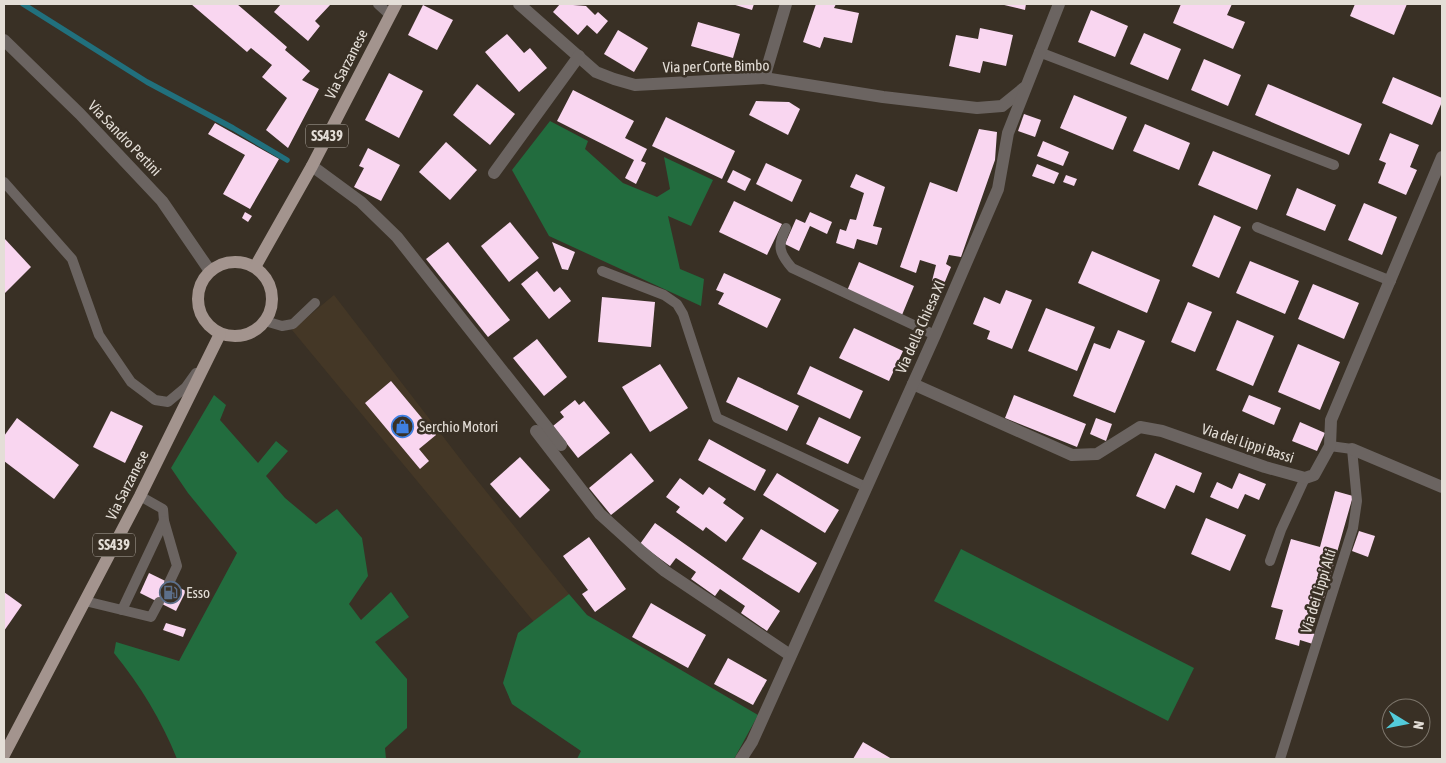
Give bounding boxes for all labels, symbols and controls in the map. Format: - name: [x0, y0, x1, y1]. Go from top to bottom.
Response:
- street label: Via Sarzanese: [321, 26, 371, 102]
- street label: Via per Corte Bimbo: [662, 57, 770, 75]
- street label: Via Sandro Pertini: [85, 97, 165, 179]
- road number: SS439: [306, 124, 348, 148]
- street label: Via della Chiesa XI: [892, 278, 948, 376]
- shop icon: Serchio Motori: [391, 414, 415, 438]
- place label: Serchio Motori: [419, 418, 498, 435]
- street label: Via dei Lippi Bassi: [1200, 420, 1296, 466]
- street label: Via Sarzanese: [102, 447, 152, 523]
- road number: SS439: [93, 534, 135, 556]
- street label: Via dei Lippi Alti: [1297, 547, 1339, 635]
- fuel station icon: Esso: [158, 580, 182, 604]
- place label: Esso: [186, 584, 210, 601]
- north arrow: [1381, 698, 1431, 748]
- text: N: [1410, 720, 1427, 731]

